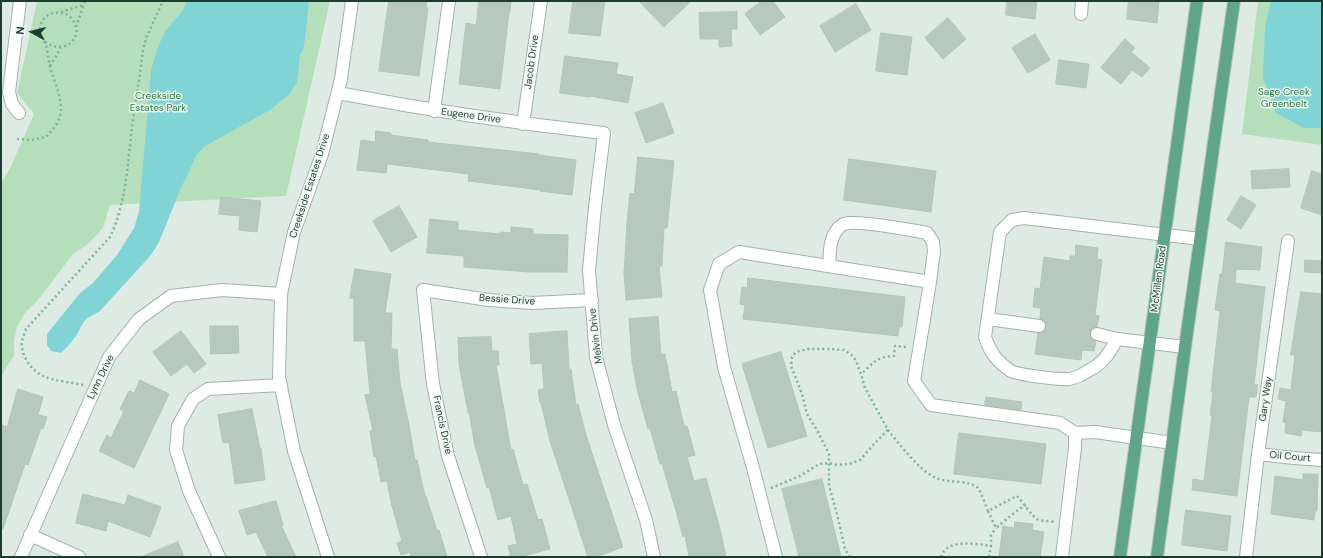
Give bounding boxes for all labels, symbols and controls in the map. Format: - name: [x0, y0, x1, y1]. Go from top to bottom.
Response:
- north arrow: [12, 12, 52, 52]
- text: N: [13, 26, 28, 35]
- street label: Jacob Drive: [522, 34, 542, 90]
- park label: Sage Creek Greenbelt: [1258, 86, 1310, 110]
- park label: Creekside Estates Park: [130, 90, 186, 114]
- street label: Eugene Drive: [440, 106, 502, 126]
- street label: Creekside Estates Drive: [287, 132, 333, 240]
- street label: McMillen Road: [1149, 245, 1169, 313]
- street label: Bessie Drive: [479, 292, 535, 308]
- street label: Melvin Drive: [587, 307, 605, 365]
- street label: Lynn Drive: [85, 353, 117, 401]
- street label: Gary Way: [1257, 376, 1275, 422]
- street label: Francis Drive: [430, 395, 454, 455]
- street label: Oil Court: [1269, 449, 1311, 465]

